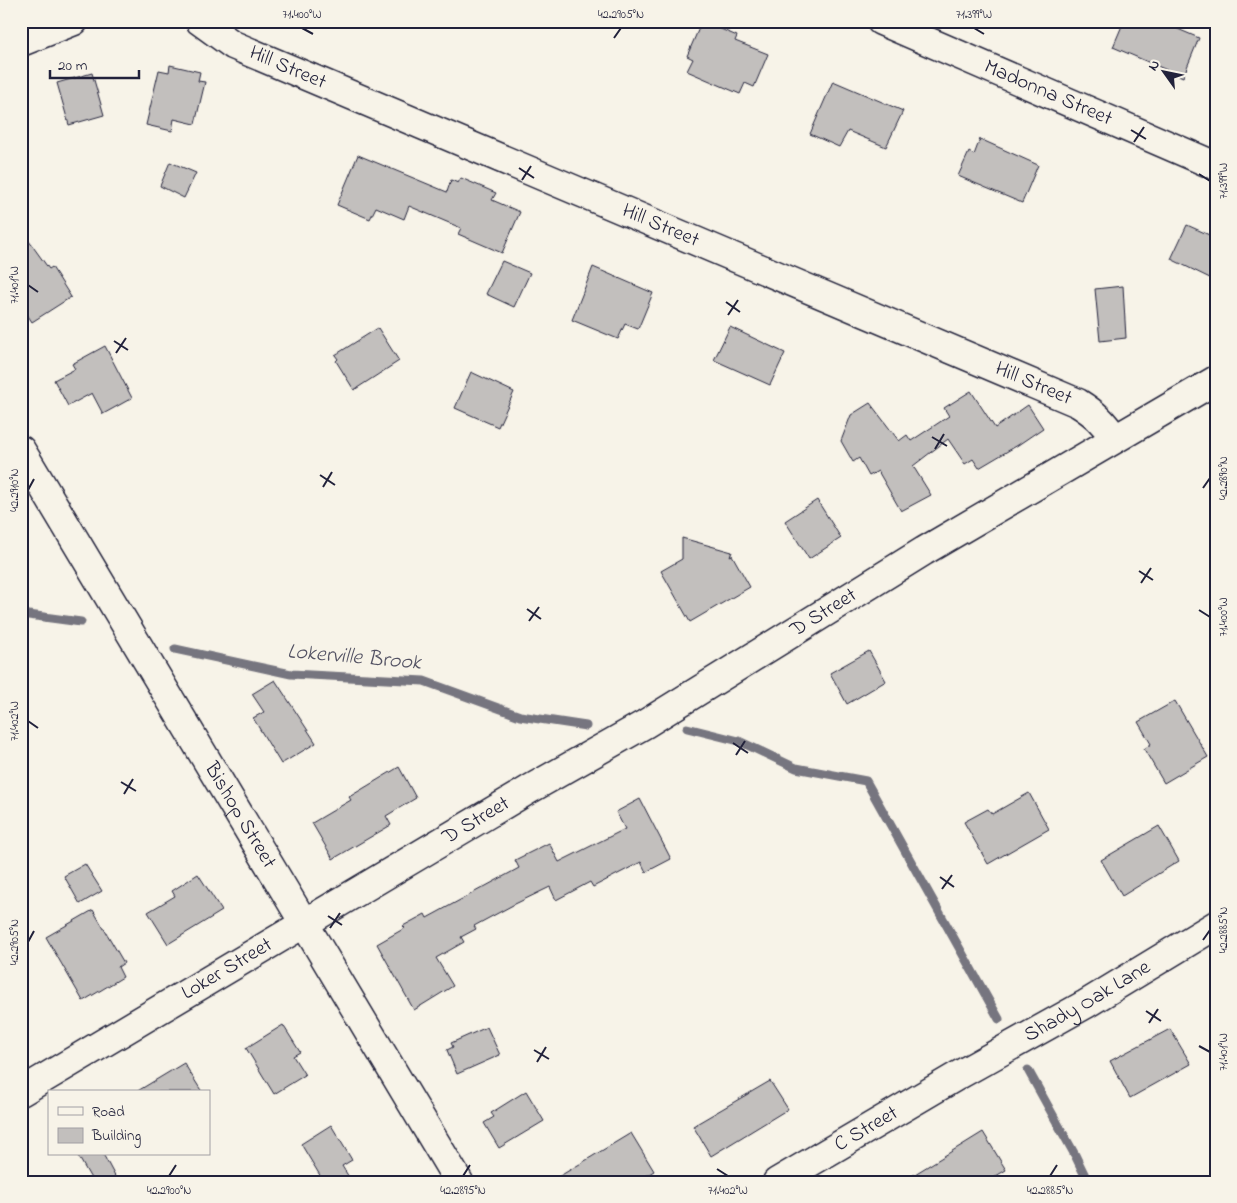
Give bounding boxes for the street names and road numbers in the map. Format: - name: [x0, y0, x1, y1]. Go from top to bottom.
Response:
- street label: Hill Street: [244, 38, 331, 98]
- street label: Madonna Street: [979, 52, 1117, 134]
- street label: Hill Street: [617, 196, 704, 256]
- street label: Hill Street: [990, 354, 1077, 414]
- street label: D Street: [784, 581, 863, 646]
- street label: Bishop Street: [196, 756, 283, 874]
- street label: D Street: [436, 789, 516, 853]
- street label: Loker Street: [176, 930, 278, 1008]
- street label: Shady Oak Lane: [1019, 953, 1157, 1051]
- street label: C Street: [829, 1099, 904, 1160]

